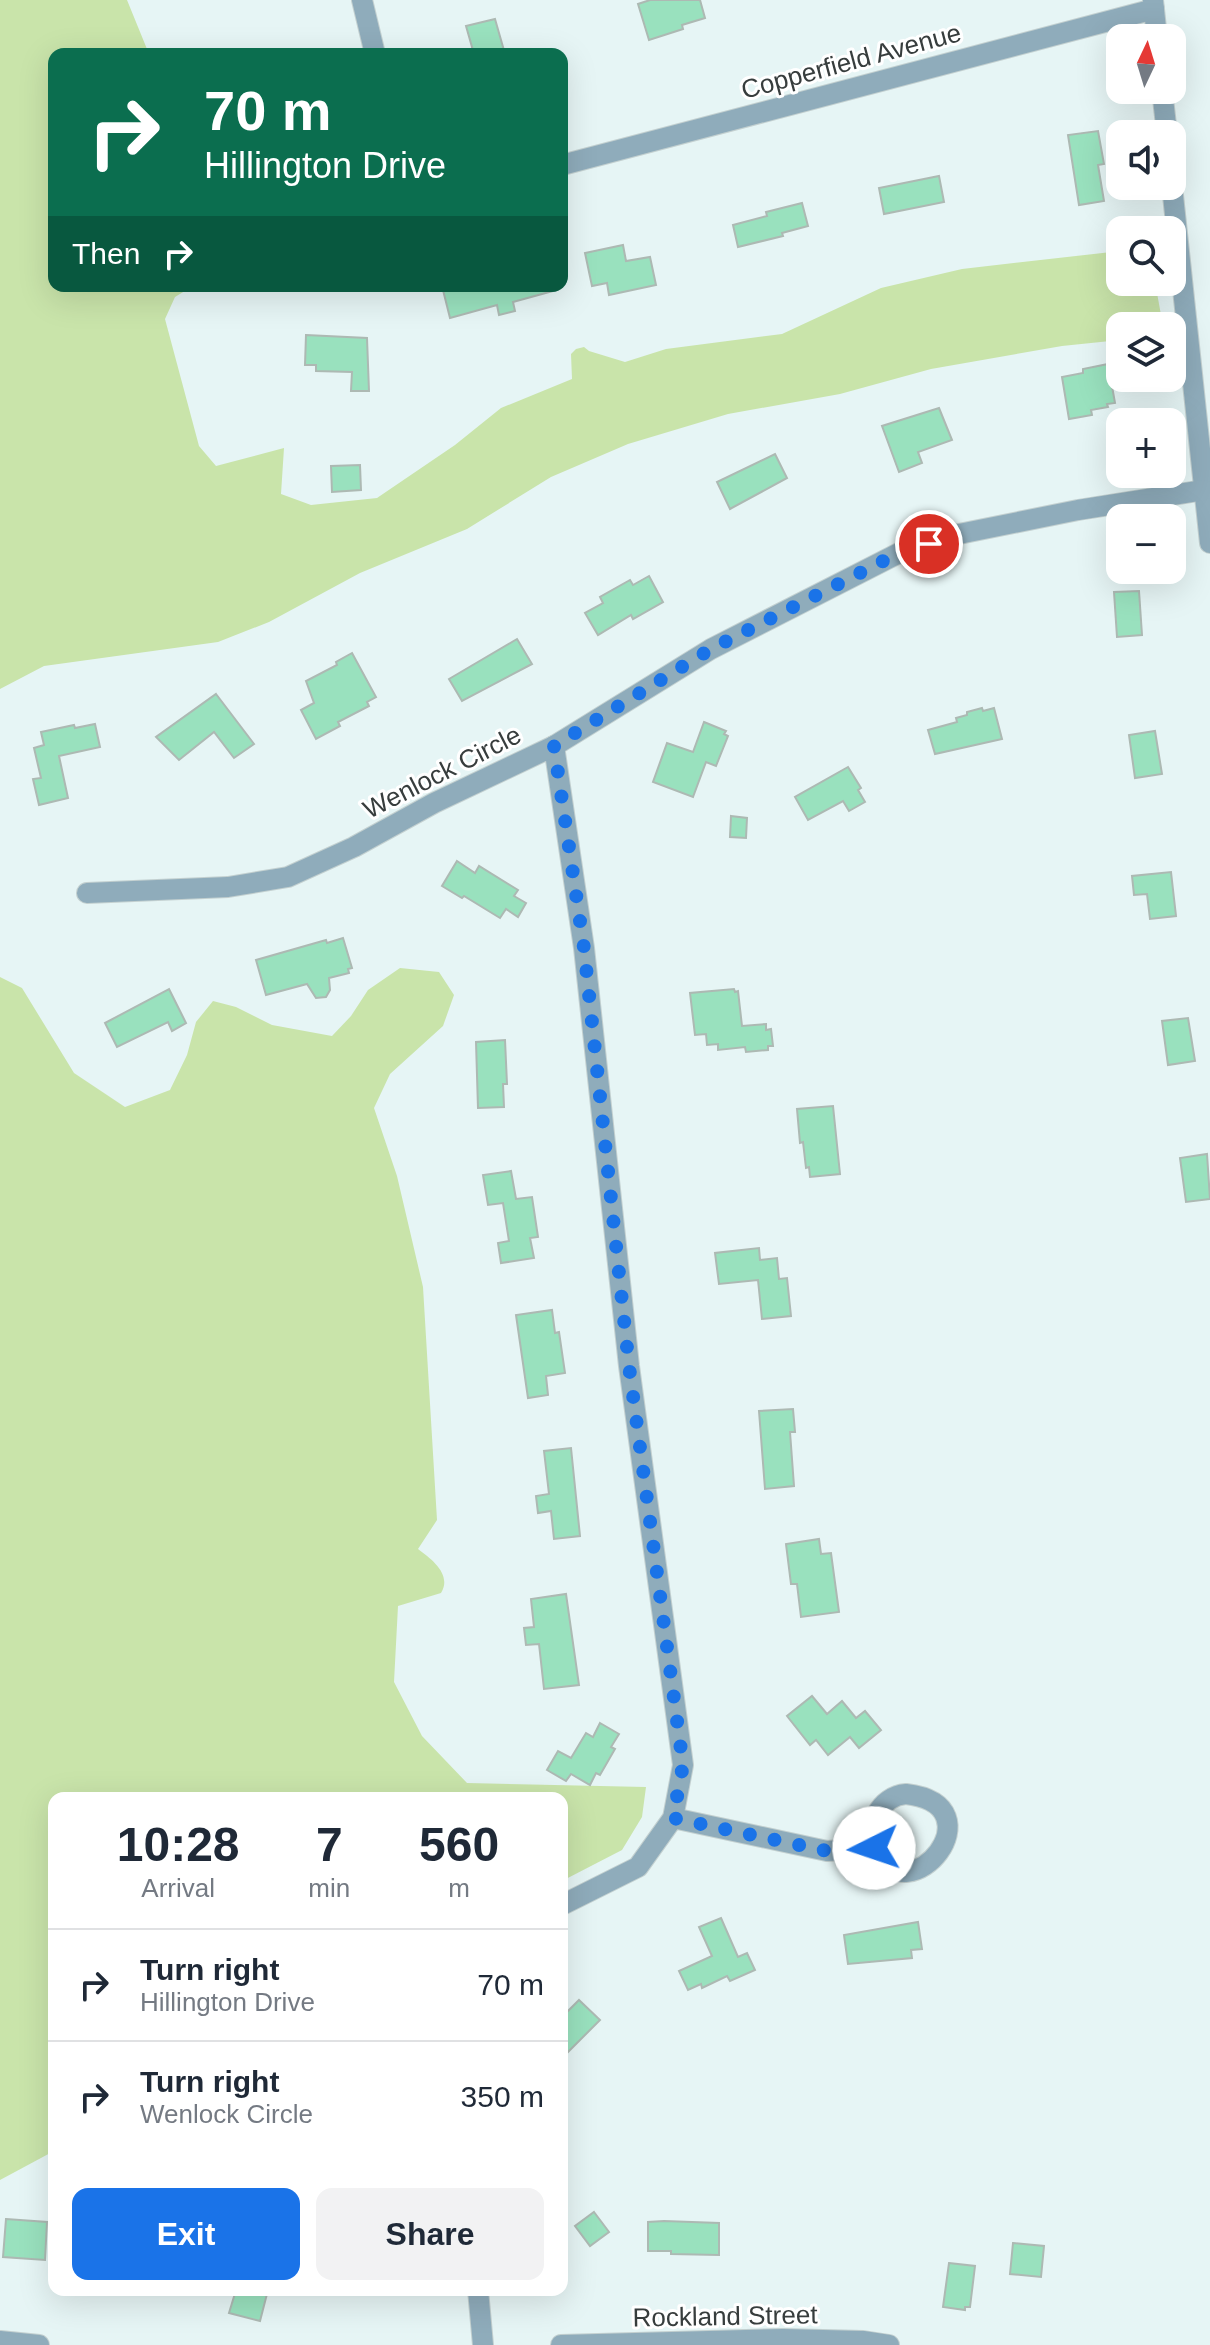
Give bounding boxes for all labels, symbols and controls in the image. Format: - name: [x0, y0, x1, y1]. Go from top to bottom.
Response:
- street label: Copperfield Avenue: [738, 17, 964, 105]
- north arrow: [1106, 24, 1186, 104]
- map controls: [1106, 24, 1186, 584]
- text: 70 m: [204, 79, 332, 142]
- icon: right: [72, 80, 176, 184]
- button: sound: [1106, 120, 1186, 200]
- text: Hillington Drive: [204, 145, 446, 186]
- button: search: [1106, 216, 1186, 296]
- icon: right: [156, 232, 200, 276]
- text: Then: [72, 237, 140, 270]
- button: layers: [1106, 312, 1186, 392]
- button: +: [1106, 408, 1186, 488]
- button: −: [1106, 504, 1186, 584]
- pin: [895, 510, 963, 578]
- icon: arrive: [907, 522, 951, 566]
- street label: Wenlock Circle: [358, 719, 526, 825]
- position arrow: [832, 1806, 916, 1890]
- text: 10:28: [117, 1818, 240, 1871]
- text: 7: [316, 1818, 343, 1871]
- text: 560: [419, 1818, 499, 1871]
- text: Arrival: [141, 1873, 215, 1903]
- text: min: [308, 1873, 350, 1903]
- text: m: [448, 1873, 470, 1903]
- text: Turn right: [140, 1953, 279, 1986]
- icon: right: [72, 1963, 116, 2007]
- text: 70 m: [477, 1968, 544, 2001]
- text: Hillington Drive: [140, 1987, 315, 2017]
- text: Turn right: [140, 2065, 279, 2098]
- icon: right: [72, 2075, 116, 2119]
- text: 350 m: [461, 2080, 544, 2113]
- text: Wenlock Circle: [140, 2099, 313, 2129]
- button: Exit: [72, 2188, 300, 2280]
- button: Share: [316, 2188, 544, 2280]
- street label: Rockland Street: [632, 2299, 819, 2333]

